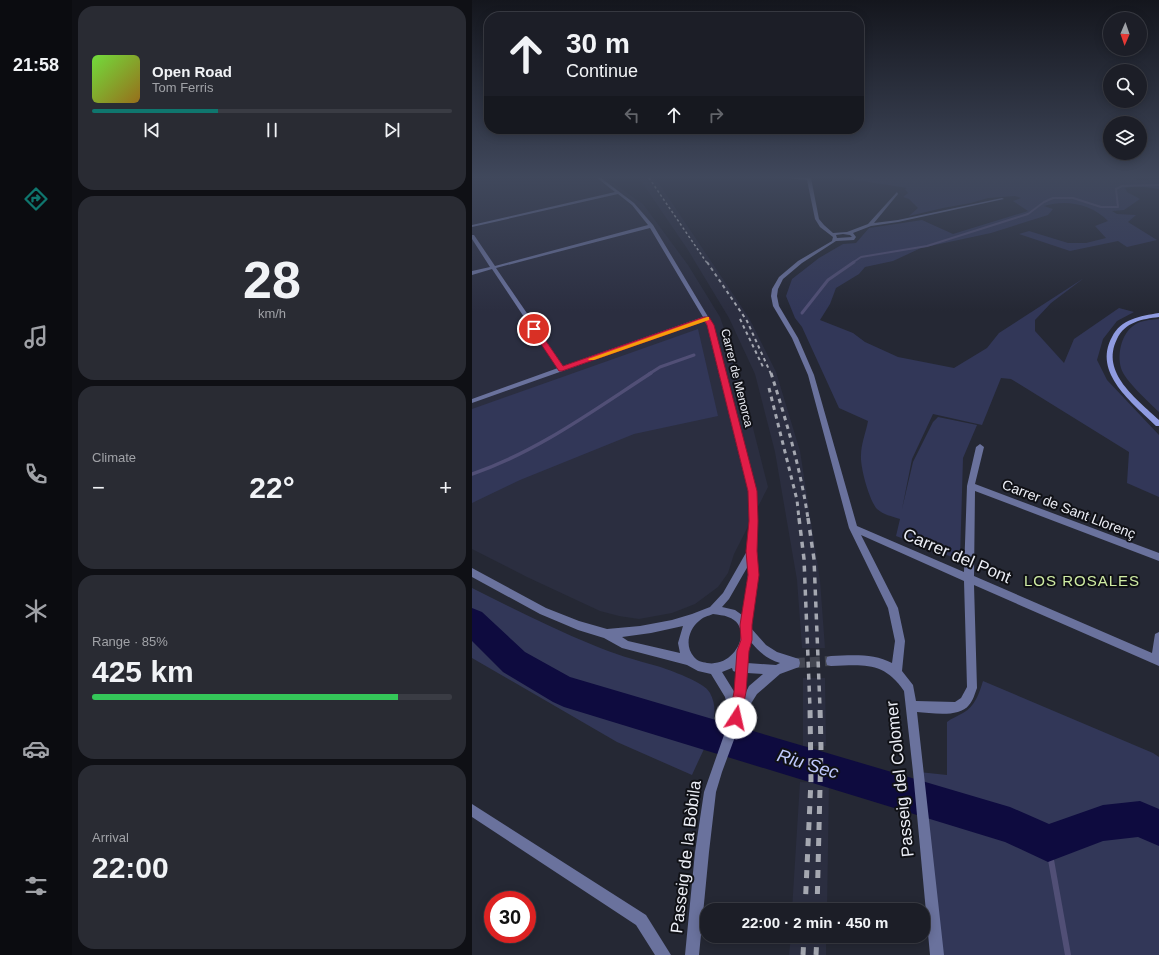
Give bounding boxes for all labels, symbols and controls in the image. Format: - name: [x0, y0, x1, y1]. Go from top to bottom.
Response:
- north arrow: [1103, 12, 1147, 56]
- map controls: [1103, 12, 1147, 160]
- icon: ahead: [500, 28, 552, 80]
- text: 30 m: [566, 28, 630, 59]
- text: 21:58: [13, 55, 59, 75]
- text: Continue: [566, 61, 638, 81]
- text: Open Road: [152, 63, 232, 80]
- button: search: [1103, 64, 1147, 108]
- text: Tom Ferris: [152, 80, 213, 95]
- icon: left: [621, 104, 643, 126]
- icon: ahead: [663, 104, 685, 126]
- icon: right: [705, 104, 727, 126]
- button: layers: [1103, 116, 1147, 160]
- icon: previous: [141, 119, 163, 141]
- icon: pause: [261, 119, 283, 141]
- icon: next: [381, 119, 403, 141]
- icon: directions: [22, 185, 50, 213]
- text: 28: [243, 251, 301, 309]
- text: km/h: [258, 306, 286, 321]
- pin: [517, 312, 551, 346]
- icon: arrive: [523, 318, 545, 340]
- icon: music: [22, 323, 50, 351]
- street label: Carrer de Menorca: [718, 327, 756, 429]
- text: Climate: [92, 450, 136, 465]
- icon: phone: [22, 460, 50, 488]
- text: 22°: [249, 471, 295, 504]
- text: −: [92, 475, 105, 500]
- text: +: [439, 475, 452, 500]
- street label: Carrer de Sant Llorenç: [1000, 476, 1138, 542]
- street label: Carrer del Pont: [900, 525, 1014, 587]
- district label: LOS ROSALES: [1024, 572, 1140, 589]
- icon: climate: [22, 597, 50, 625]
- text: Range · 85%: [92, 634, 168, 649]
- text: 425 km: [92, 655, 194, 688]
- position arrow: [715, 697, 757, 739]
- street label: Passeig del Colomer: [882, 700, 918, 858]
- icon: car: [22, 735, 50, 763]
- water label: Riu Sec: [775, 745, 841, 783]
- street label: Passeig de la Bòbila: [667, 779, 705, 935]
- text: Arrival: [92, 830, 129, 845]
- text: 22:00: [92, 851, 169, 884]
- icon: filters: [22, 872, 50, 900]
- speed limit sign: 30: [484, 891, 536, 943]
- text: 22:00 · 2 min · 450 m: [742, 914, 888, 931]

